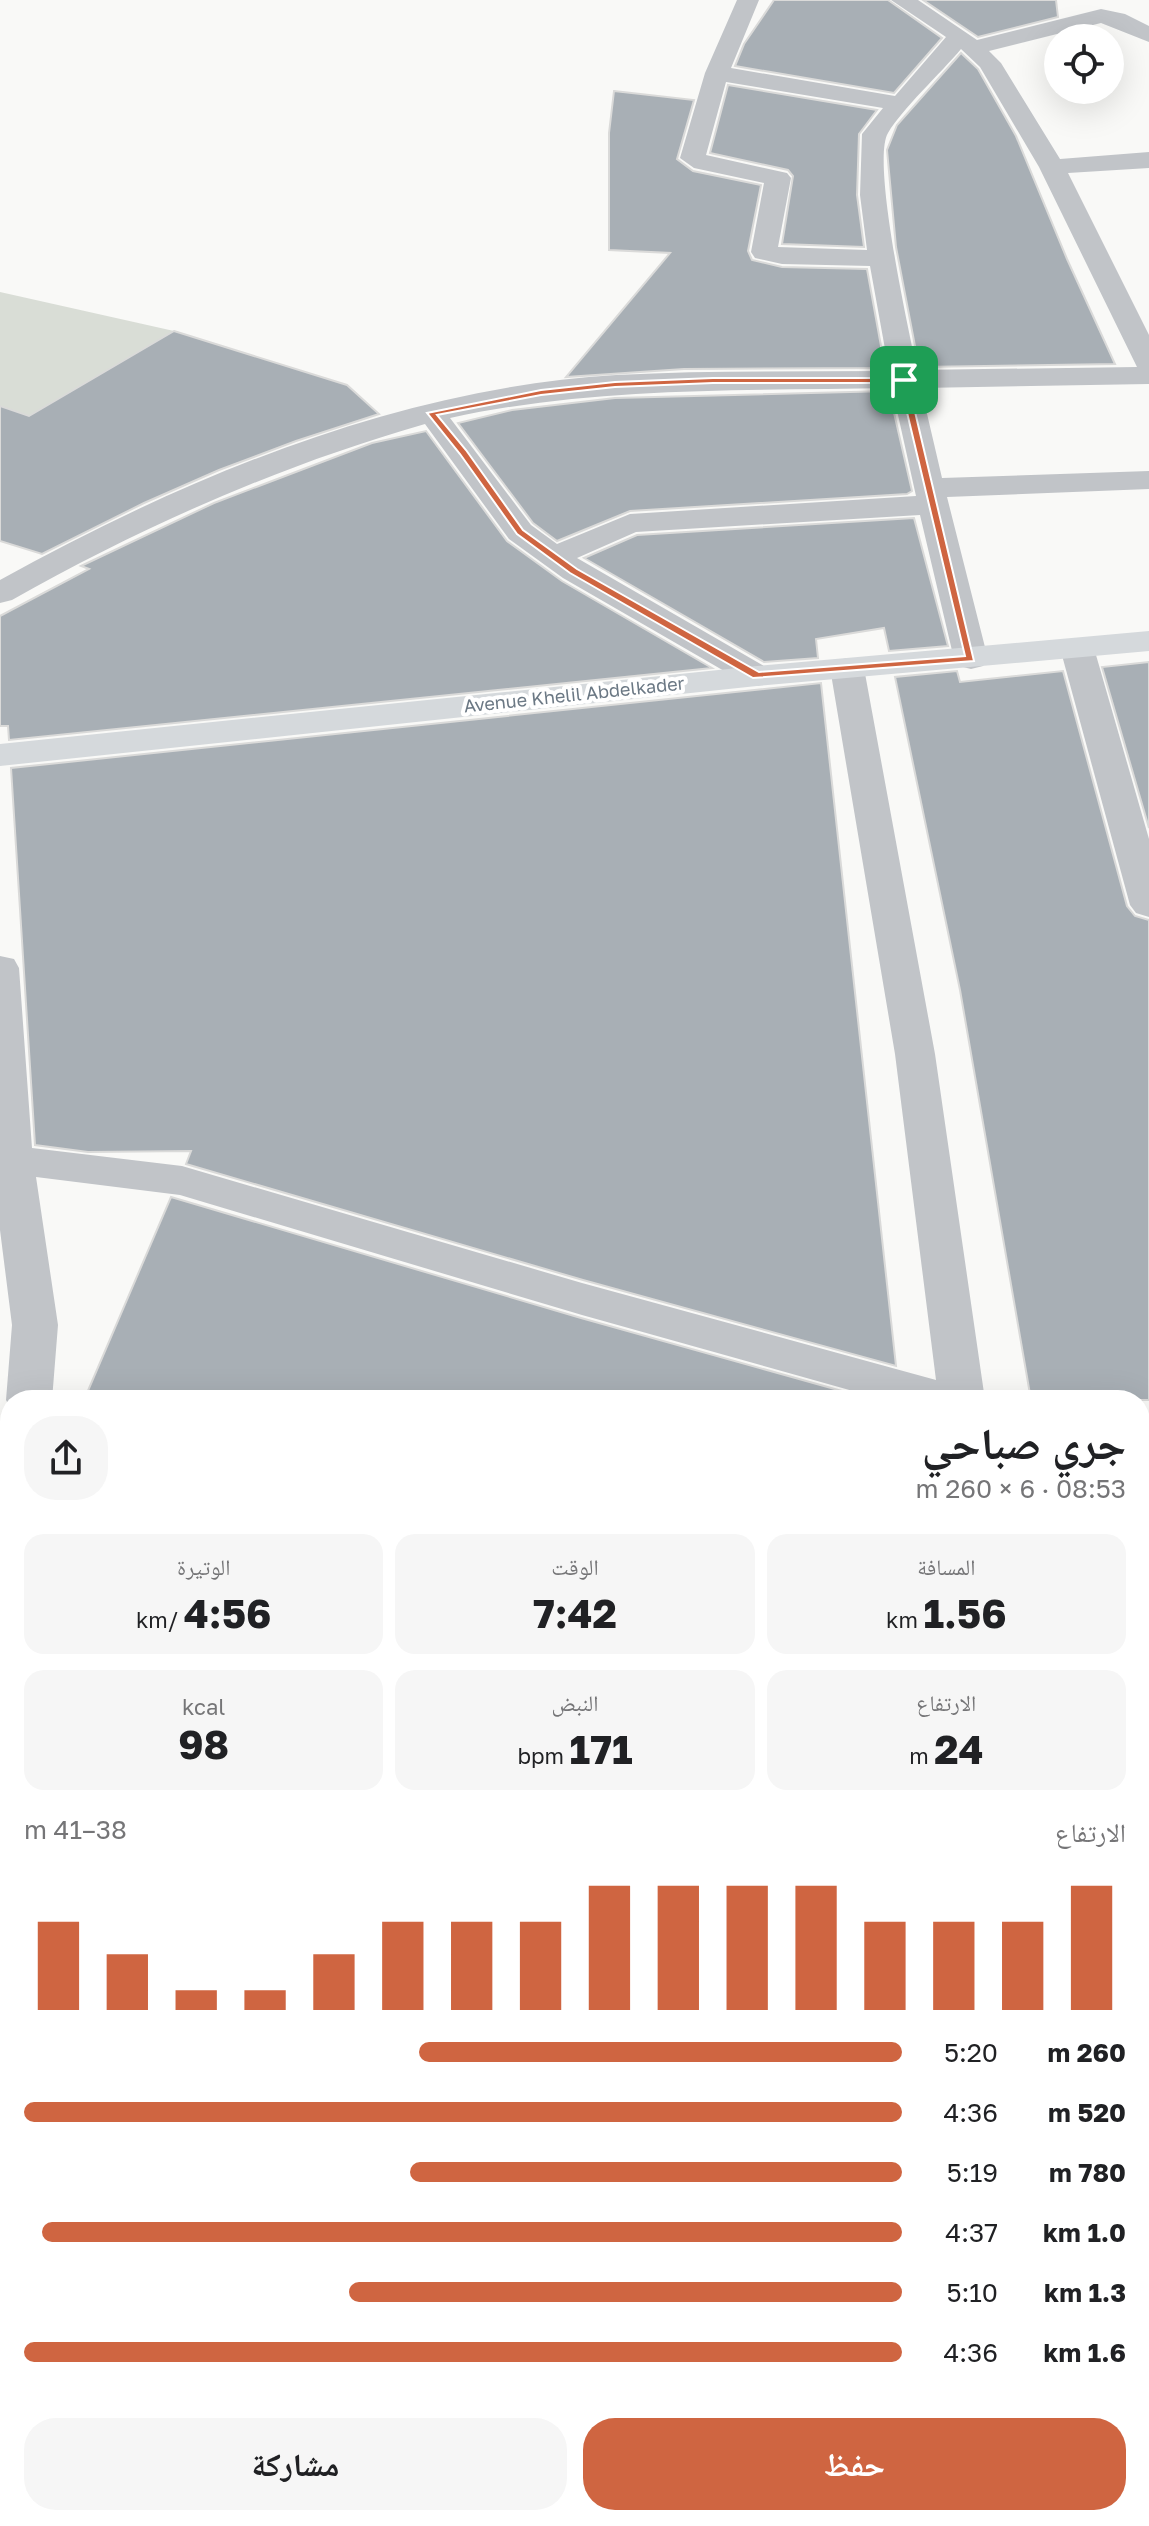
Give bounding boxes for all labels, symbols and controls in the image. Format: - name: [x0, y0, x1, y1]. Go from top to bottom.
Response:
- map controls: [1044, 24, 1124, 104]
- button: locate: [1044, 24, 1124, 104]
- pin: [870, 346, 938, 414]
- icon: arrive: [882, 358, 926, 402]
- street label: Avenue Khelil Abdelkader: [463, 671, 685, 717]
- button: share: [24, 1416, 108, 1500]
- text: جري صباحي: [922, 1416, 1126, 1469]
- text: 08:53 · 6 × 260 m: [916, 1473, 1126, 1504]
- text: الوتيرة: [177, 1553, 230, 1580]
- text: الوقت: [551, 1553, 599, 1580]
- text: المسافة: [917, 1553, 976, 1580]
- text: 4:56: [184, 1589, 271, 1637]
- text: 7:42: [533, 1589, 617, 1637]
- text: 1.56: [923, 1589, 1007, 1637]
- text: /km: [136, 1606, 184, 1633]
- text: km: [886, 1606, 923, 1633]
- text: النبض: [552, 1689, 598, 1716]
- text: الارتفاع: [916, 1689, 976, 1716]
- text: kcal: [182, 1693, 225, 1720]
- text: 98: [178, 1720, 229, 1768]
- text: 171: [570, 1725, 633, 1773]
- text: 24: [934, 1725, 984, 1773]
- text: bpm: [517, 1742, 570, 1769]
- text: m: [909, 1742, 934, 1769]
- text: 38–41 m: [24, 1814, 127, 1845]
- text: الارتفاع: [1055, 1817, 1126, 1848]
- text: 5:20: [944, 2037, 998, 2068]
- text: 260 m: [1047, 2037, 1126, 2068]
- text: 4:36: [943, 2097, 998, 2128]
- text: 520 m: [1048, 2097, 1126, 2128]
- text: 5:19: [947, 2157, 998, 2188]
- text: 780 m: [1049, 2157, 1126, 2188]
- text: 4:37: [945, 2217, 998, 2248]
- text: 1.0 km: [1043, 2217, 1126, 2248]
- text: 5:10: [946, 2277, 998, 2308]
- text: 1.3 km: [1044, 2277, 1126, 2308]
- text: 4:36: [943, 2337, 998, 2368]
- text: 1.6 km: [1043, 2337, 1126, 2368]
- button: مشاركة: [24, 2418, 567, 2510]
- button: حفظ: [583, 2418, 1126, 2510]

